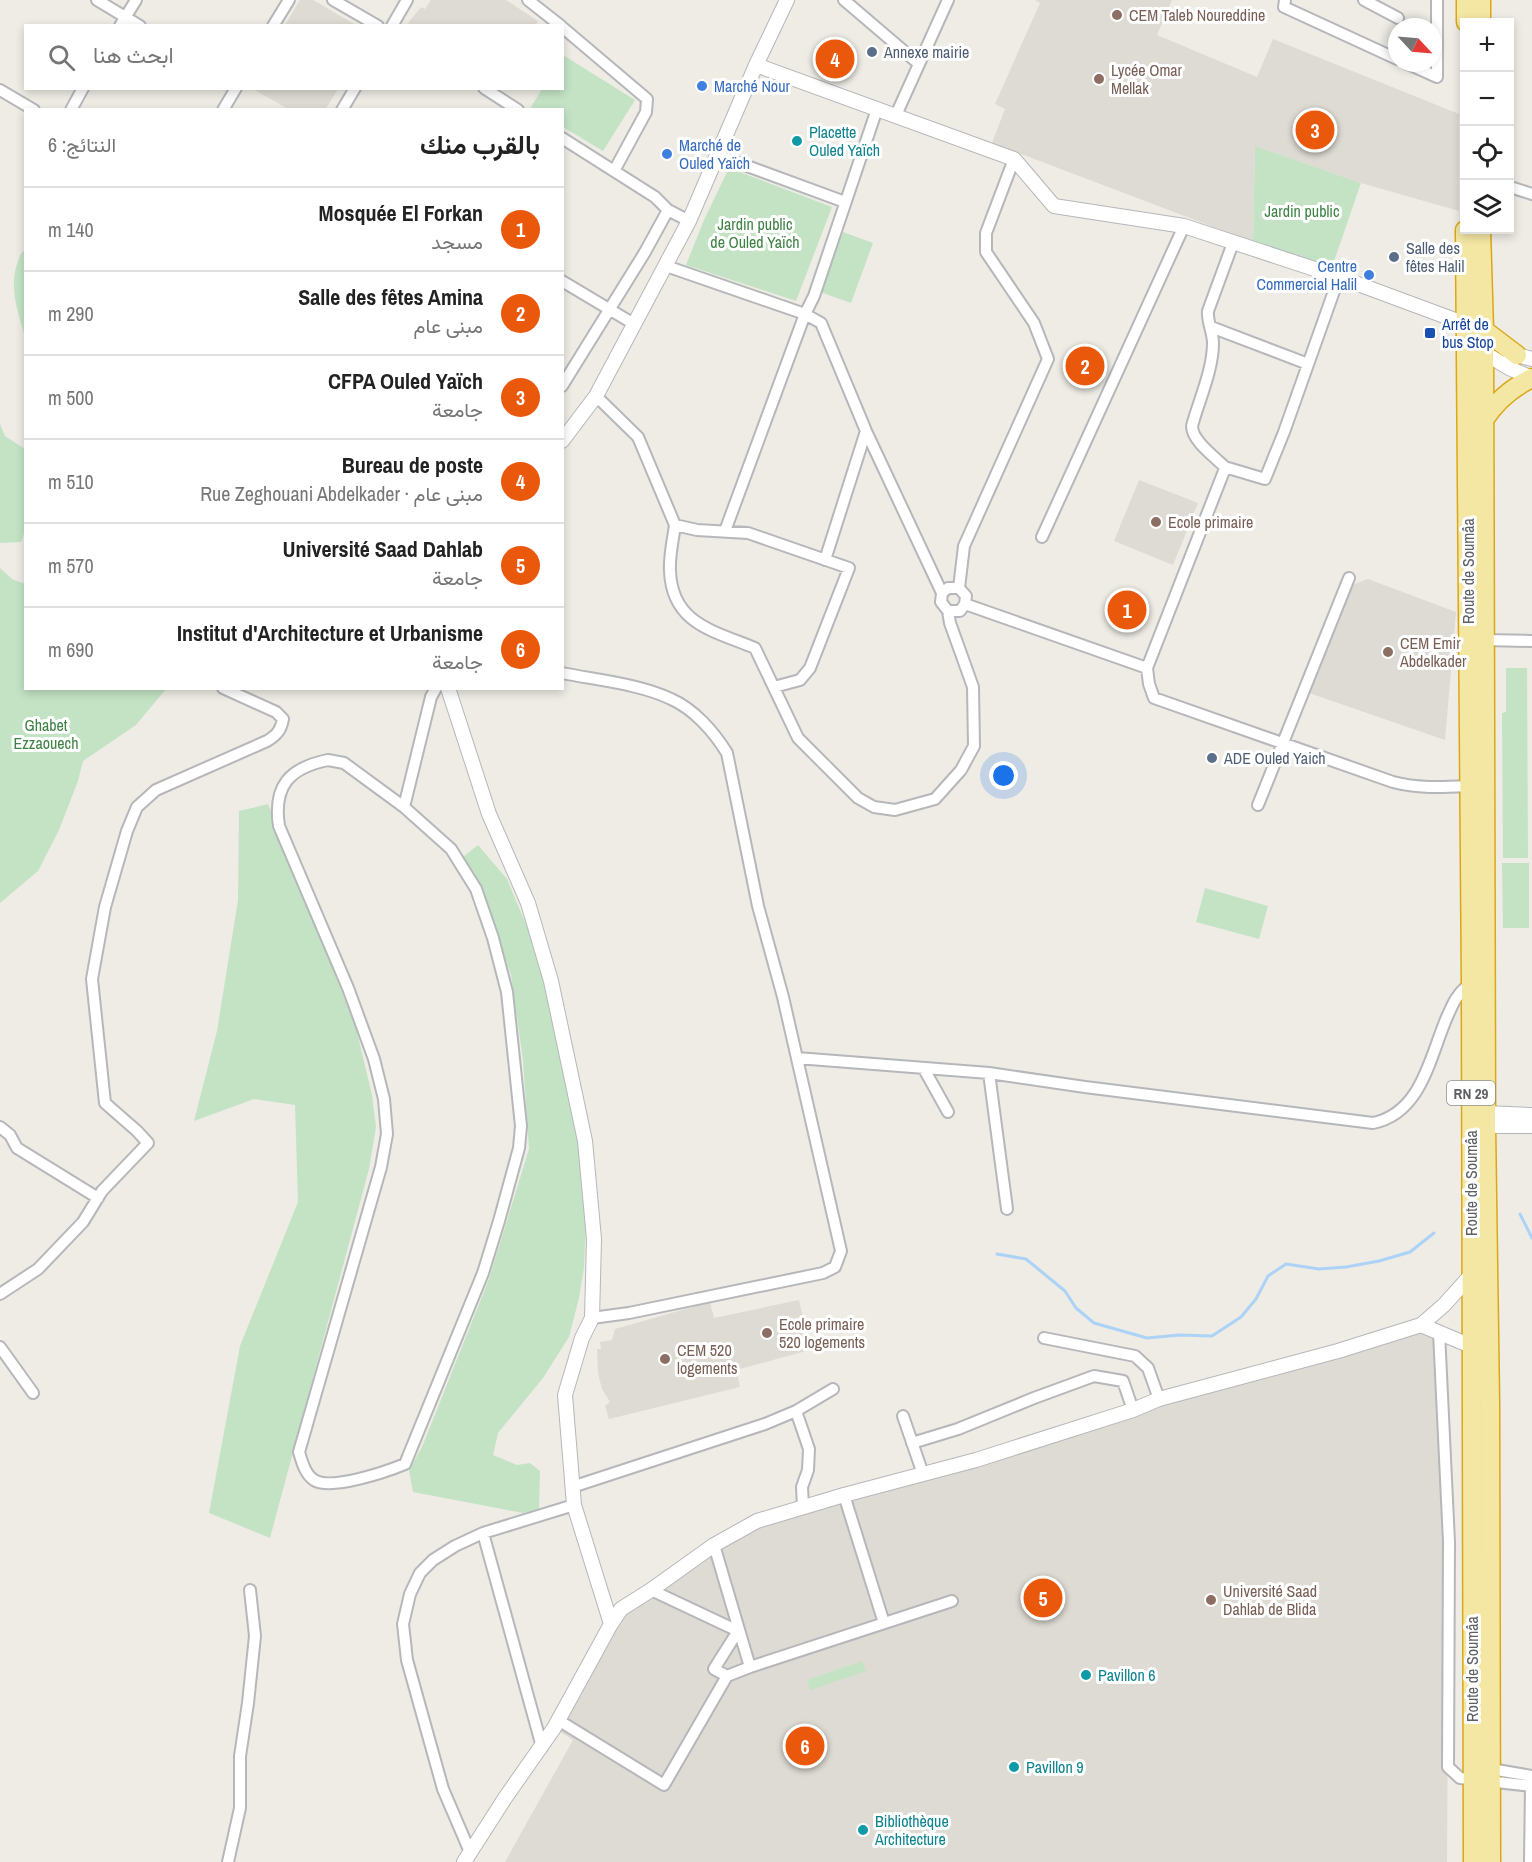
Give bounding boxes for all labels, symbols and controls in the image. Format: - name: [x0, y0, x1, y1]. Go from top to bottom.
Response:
- place label: CEM Taleb Noureddine: [1129, 4, 1265, 26]
- marker: CEM Taleb Noureddine: [1110, 8, 1124, 22]
- north arrow: [1388, 18, 1442, 72]
- map controls: [1460, 18, 1514, 234]
- button: +: [1460, 18, 1514, 72]
- search box: [24, 24, 564, 90]
- pin: 4: [816, 36, 854, 82]
- text: ابحث هنا: [93, 40, 174, 70]
- icon: search: [45, 41, 78, 74]
- place label: Annexe mairie: [883, 41, 969, 63]
- marker: Annexe mairie: [865, 45, 879, 59]
- place label: Lycée Omar Mellak: [1111, 59, 1183, 99]
- marker: Lycée Omar Mellak: [1092, 72, 1106, 86]
- button: −: [1460, 72, 1514, 126]
- place label: Marché Nour: [714, 75, 790, 97]
- marker: Marché Nour: [695, 79, 709, 93]
- pin: 3: [1296, 108, 1334, 152]
- place label: Placette Ouled Yaïch: [809, 121, 880, 161]
- button: locate: [1460, 126, 1514, 180]
- text: بالقرب منك: [420, 127, 540, 162]
- text: النتائج: 6: [48, 131, 116, 158]
- place label: Marché de Ouled Yaïch: [679, 134, 750, 174]
- marker: Placette Ouled Yaïch: [790, 134, 804, 148]
- marker: Marché de Ouled Yaïch: [660, 147, 674, 161]
- button: layers: [1460, 180, 1514, 234]
- text: Mosquée El Forkan: [318, 198, 483, 228]
- park label: Jardin public: [1264, 200, 1340, 222]
- park label: Jardin public de Ouled Yaïch: [710, 213, 800, 253]
- text: 140 m: [48, 216, 94, 243]
- text: 1: [516, 216, 525, 243]
- text: مسجد: [431, 228, 483, 255]
- place label: Salle des fêtes Halil: [1406, 237, 1464, 277]
- marker: Salle des fêtes Halil: [1387, 250, 1401, 264]
- place label: Centre Commercial Halil: [1256, 255, 1357, 295]
- marker: Centre Commercial Halil: [1362, 268, 1376, 282]
- text: Salle des fêtes Amina: [298, 282, 483, 312]
- text: 290 m: [48, 300, 94, 327]
- text: 2: [516, 300, 525, 327]
- text: مبنى عام: [414, 312, 483, 339]
- place label: Arrêt de bus Stop: [1441, 313, 1494, 353]
- marker: Arrêt de bus Stop: [1423, 326, 1437, 340]
- pin: 2: [1066, 344, 1104, 388]
- text: CFPA Ouled Yaïch: [328, 366, 483, 396]
- text: 500 m: [48, 384, 94, 411]
- text: 3: [516, 384, 525, 411]
- text: جامعة: [432, 396, 483, 423]
- text: Bureau de poste: [342, 450, 483, 480]
- text: 510 m: [48, 468, 94, 495]
- text: 4: [516, 468, 525, 495]
- text: مبنى عام · Rue Zeghouani Abdelkader: [200, 480, 483, 507]
- place label: Ecole primaire: [1168, 511, 1253, 533]
- marker: Ecole primaire: [1149, 515, 1163, 529]
- street label: Route de Soumâa: [1457, 517, 1479, 624]
- text: Université Saad Dahlab: [282, 534, 483, 564]
- text: 570 m: [48, 552, 94, 579]
- text: 5: [516, 552, 525, 579]
- text: جامعة: [432, 564, 483, 591]
- pin: 1: [1108, 588, 1146, 632]
- text: Institut d'Architecture et Urbanisme: [177, 618, 483, 648]
- place label: CEM Emir Abdelkader: [1399, 632, 1467, 672]
- text: 690 m: [48, 636, 94, 663]
- text: 6: [516, 636, 525, 663]
- marker: CEM Emir Abdelkader: [1381, 645, 1395, 659]
- text: جامعة: [432, 648, 483, 675]
- park label: Ghabet Ezzaouech: [14, 714, 78, 754]
- place label: ADE Ouled Yaich: [1223, 747, 1326, 769]
- marker: ADE Ouled Yaich: [1205, 751, 1219, 765]
- your location: [989, 761, 1018, 790]
- road number: RN 29: [1447, 1081, 1495, 1105]
- street label: Route de Soumâa: [1460, 1129, 1482, 1236]
- place label: Ecole primaire 520 logements: [779, 1313, 865, 1353]
- marker: Ecole primaire 520 logements: [760, 1326, 774, 1340]
- place label: CEM 520 logements: [677, 1339, 738, 1379]
- marker: CEM 520 logements: [658, 1352, 672, 1366]
- pin: 5: [1024, 1576, 1062, 1620]
- place label: Université Saad Dahlab de Blida: [1223, 1580, 1317, 1620]
- marker: Université Saad Dahlab de Blida: [1204, 1593, 1218, 1607]
- street label: Route de Soumâa: [1461, 1615, 1483, 1722]
- place label: Pavillon 6: [1098, 1664, 1156, 1686]
- marker: Pavillon 6: [1079, 1668, 1093, 1682]
- pin: 6: [786, 1724, 824, 1768]
- place label: Pavillon 9: [1026, 1756, 1084, 1778]
- marker: Pavillon 9: [1007, 1760, 1021, 1774]
- place label: Bibliothèque Architecture: [874, 1810, 949, 1850]
- marker: Bibliothèque Architecture: [856, 1823, 870, 1837]

